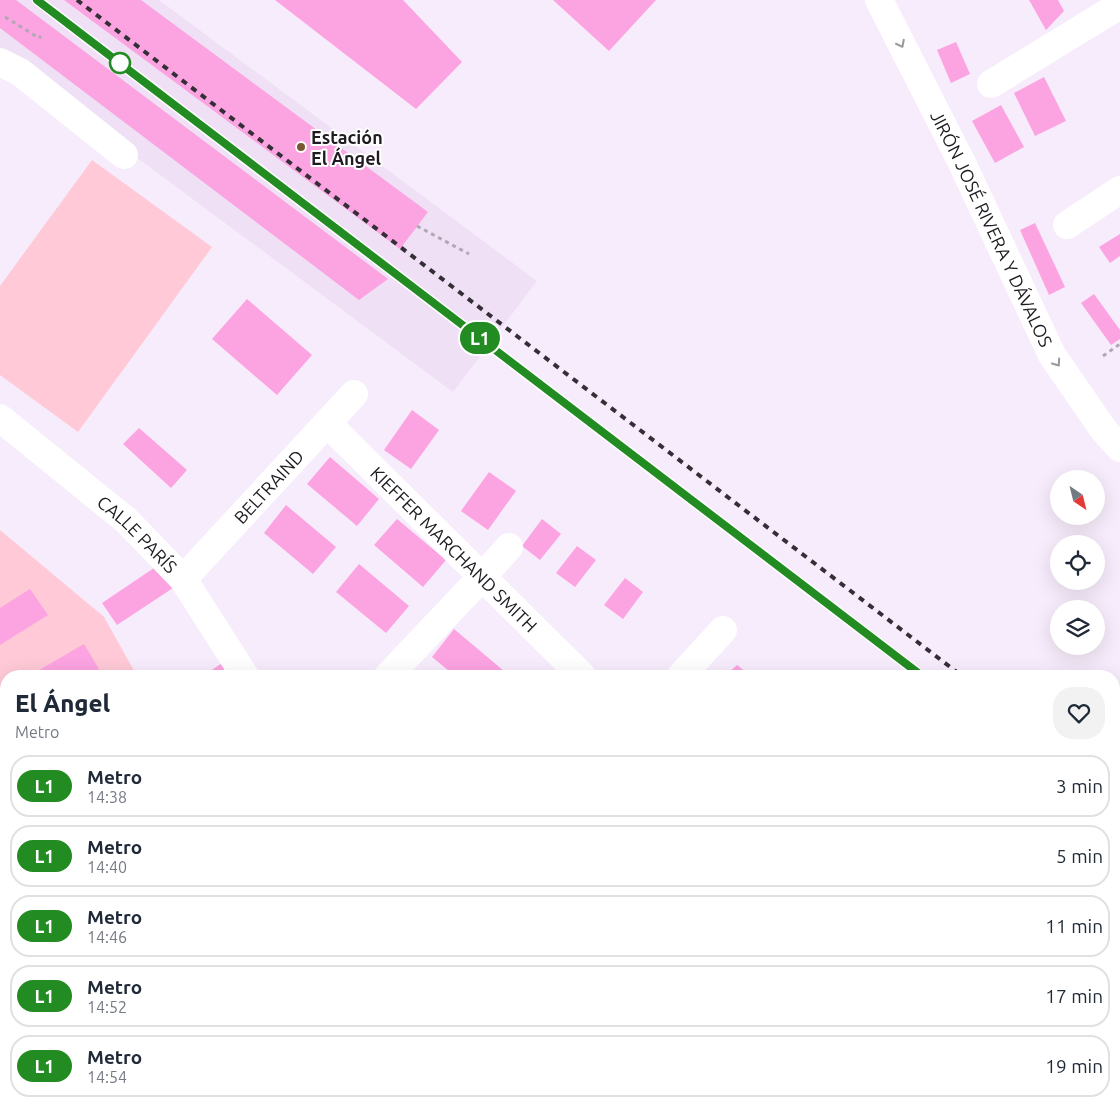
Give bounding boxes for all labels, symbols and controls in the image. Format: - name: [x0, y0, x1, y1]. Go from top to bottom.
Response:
- one-way arrow: [895, 38, 905, 47]
- unlabelled marker: [109, 52, 131, 74]
- street label: JIRÓN JOSÉ RIVERA Y DÁVALOS: [927, 107, 1057, 350]
- place label: Estación El Ángel: [311, 127, 383, 168]
- marker: Estación El Ángel: [295, 141, 307, 153]
- line badge: L1: [458, 322, 502, 354]
- text: L1: [470, 328, 490, 348]
- one-way arrow: [1051, 357, 1060, 366]
- street label: BELTRAIND: [230, 446, 307, 527]
- street label: KIEFFER MARCHAND SMITH: [367, 462, 541, 636]
- north arrow: [1050, 470, 1105, 525]
- map controls: [1050, 470, 1105, 655]
- street label: CALLE PARÍS: [94, 491, 181, 577]
- button: locate: [1050, 535, 1105, 590]
- button: layers: [1050, 600, 1105, 655]
- button: heart: [1053, 687, 1105, 739]
- text: El Ángel: [15, 690, 110, 717]
- text: Metro: [15, 723, 59, 741]
- text: Metro: [87, 766, 142, 788]
- text: 3 min: [1056, 775, 1103, 797]
- text: L1: [34, 776, 55, 796]
- text: 14:38: [87, 788, 127, 806]
- text: Metro: [87, 836, 142, 858]
- text: 5 min: [1056, 845, 1103, 867]
- text: L1: [34, 846, 55, 866]
- text: 14:40: [87, 858, 127, 876]
- text: Metro: [87, 906, 142, 928]
- text: 11 min: [1045, 915, 1103, 937]
- text: L1: [34, 916, 55, 936]
- text: 14:46: [87, 928, 127, 946]
- text: Metro: [87, 976, 142, 998]
- text: 17 min: [1045, 985, 1103, 1007]
- text: L1: [34, 986, 55, 1006]
- text: 14:52: [87, 998, 127, 1016]
- text: Metro: [87, 1046, 142, 1068]
- text: 19 min: [1045, 1055, 1103, 1077]
- text: L1: [34, 1056, 55, 1076]
- text: 14:54: [87, 1068, 127, 1086]

